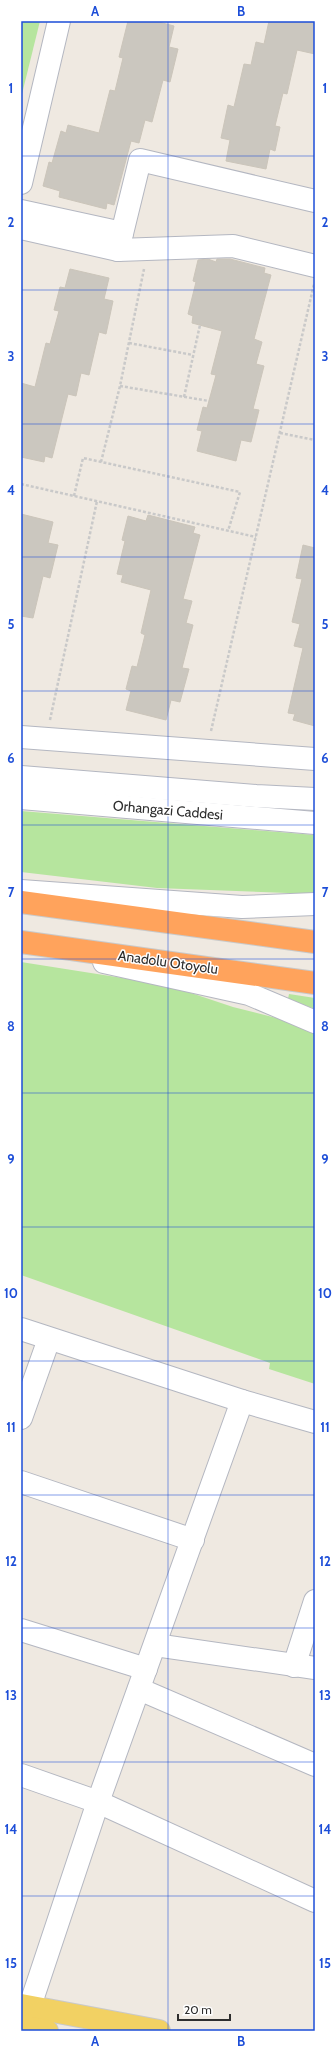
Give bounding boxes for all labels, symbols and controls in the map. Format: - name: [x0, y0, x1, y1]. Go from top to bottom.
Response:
- text: A: [91, 3, 100, 19]
- text: B: [237, 3, 245, 19]
- text: 1: [9, 80, 13, 96]
- text: 1: [323, 80, 327, 96]
- text: 2: [8, 214, 15, 230]
- text: 2: [322, 214, 329, 230]
- text: 3: [7, 348, 15, 364]
- text: 3: [321, 348, 329, 364]
- text: 4: [7, 482, 15, 498]
- text: 4: [321, 482, 329, 498]
- text: 5: [8, 616, 15, 632]
- text: 5: [322, 616, 329, 632]
- text: 6: [7, 750, 15, 766]
- text: 6: [321, 750, 329, 766]
- street label: Orhangazi Caddesi: [112, 796, 224, 824]
- text: 7: [8, 884, 15, 900]
- text: 7: [322, 884, 329, 900]
- street label: Anadolu Otoyolu: [117, 946, 219, 978]
- text: 8: [7, 1018, 15, 1034]
- text: 8: [321, 1018, 329, 1034]
- text: 9: [7, 1151, 15, 1167]
- text: 9: [321, 1151, 329, 1167]
- text: 10: [4, 1285, 18, 1301]
- text: 10: [318, 1285, 332, 1301]
- text: 11: [6, 1419, 16, 1435]
- text: 11: [320, 1419, 330, 1435]
- text: 12: [5, 1553, 17, 1569]
- text: 12: [319, 1553, 331, 1569]
- text: 13: [5, 1687, 17, 1703]
- text: 13: [319, 1687, 331, 1703]
- text: 14: [5, 1821, 17, 1837]
- text: 14: [319, 1821, 331, 1837]
- text: 15: [5, 1955, 17, 1971]
- text: 15: [319, 1955, 331, 1971]
- scale bar: [178, 1996, 230, 2022]
- text: 20 m: [184, 2002, 212, 2017]
- text: A: [91, 2033, 100, 2049]
- text: B: [237, 2033, 245, 2049]

